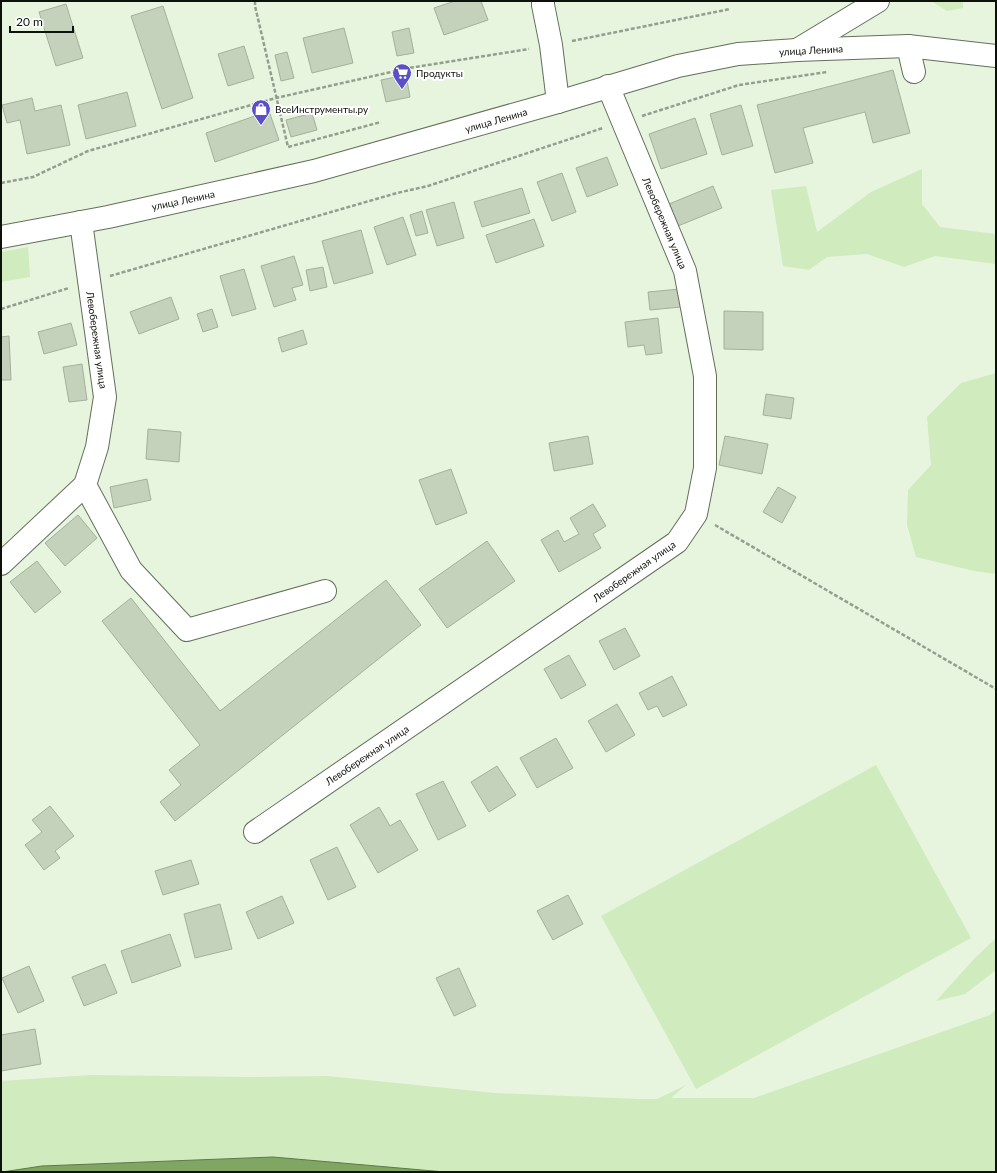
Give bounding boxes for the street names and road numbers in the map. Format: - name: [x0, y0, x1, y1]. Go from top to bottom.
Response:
- street label: улица Ленина: [779, 42, 843, 58]
- street label: улица Ленина: [463, 105, 529, 135]
- street label: Левобережная улица: [640, 175, 690, 271]
- street label: улица Ленина: [150, 187, 216, 213]
- street label: Левобережная улица: [84, 290, 110, 390]
- street label: Левобережная улица: [589, 538, 678, 605]
- street label: Левобережная улица: [322, 723, 411, 788]

